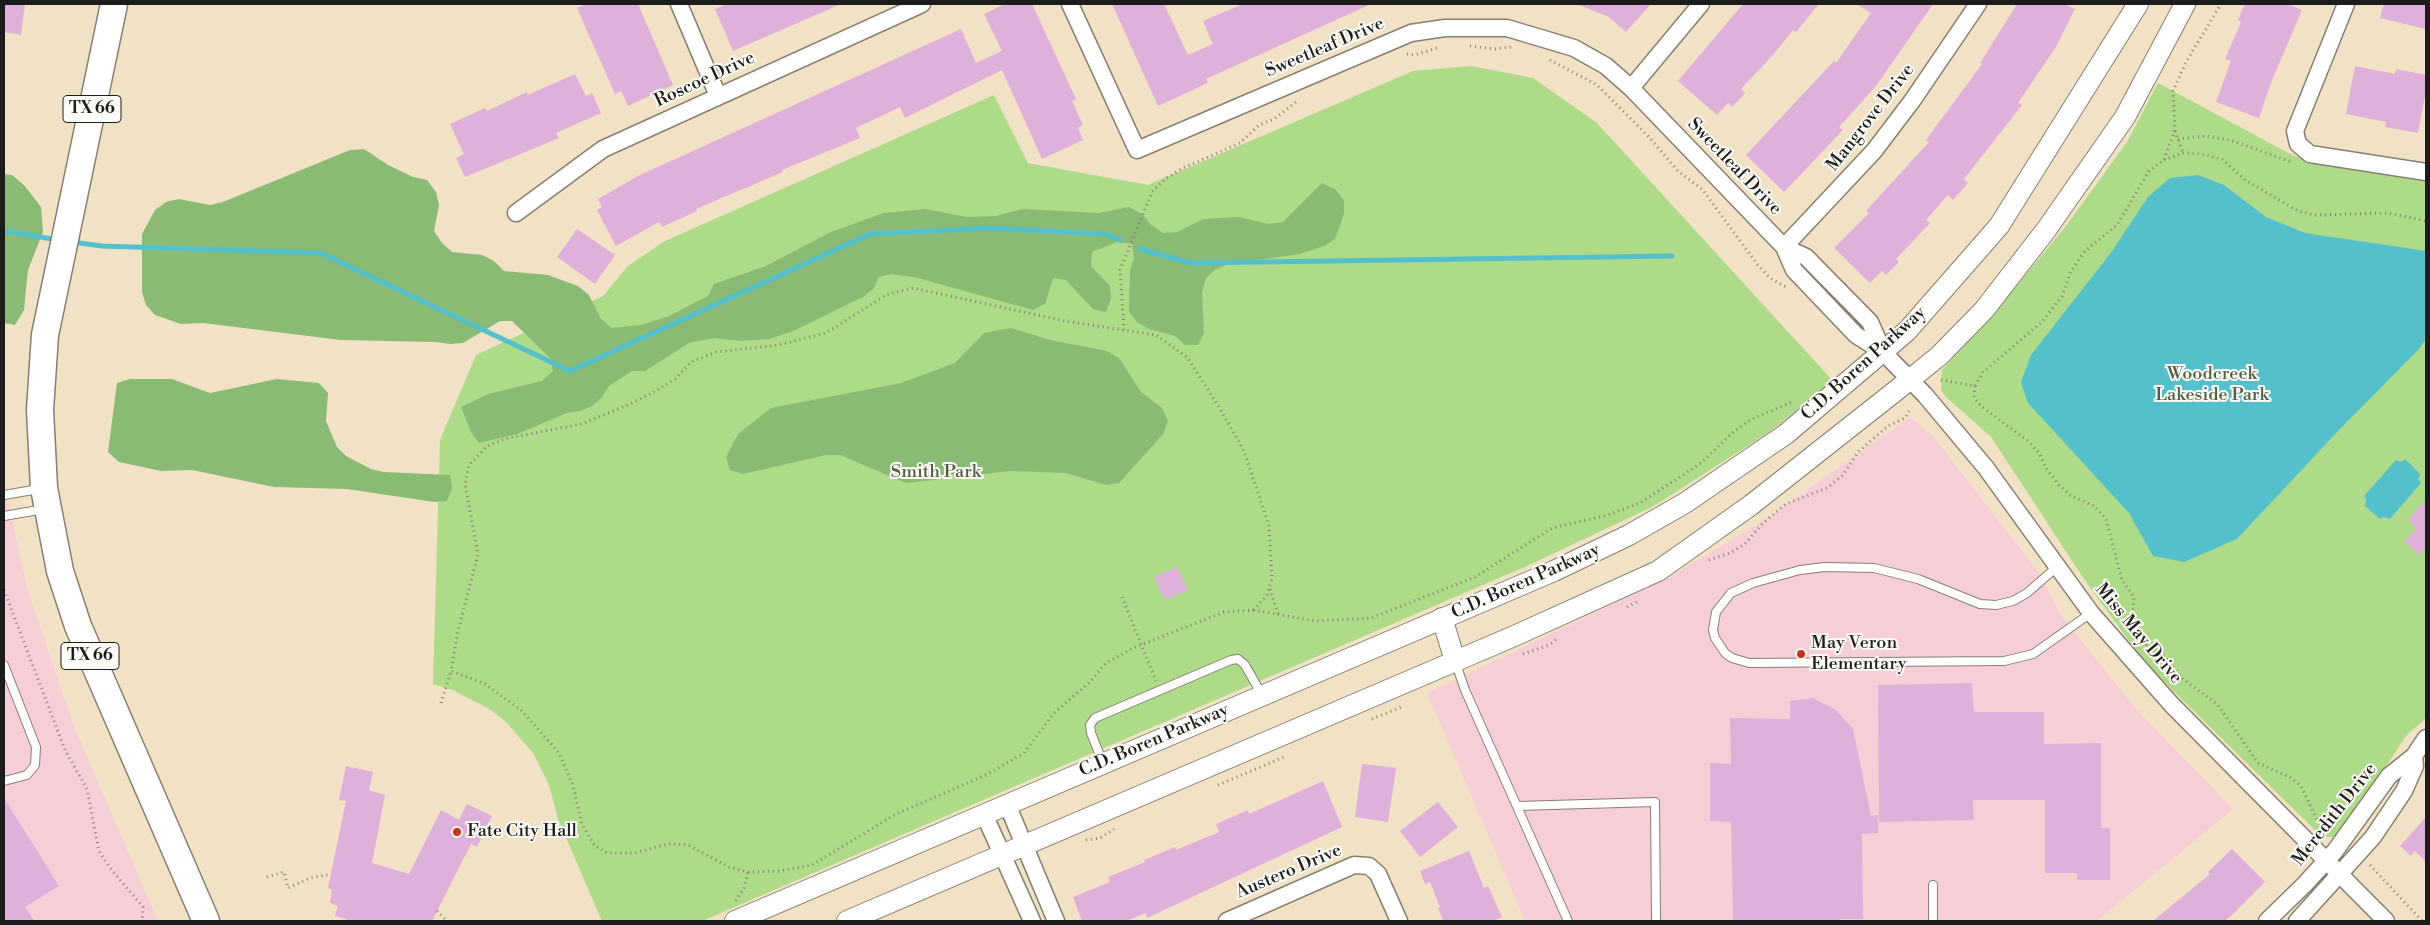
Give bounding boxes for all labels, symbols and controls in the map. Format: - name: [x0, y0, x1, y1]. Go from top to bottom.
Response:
- street label: Sweetleaf Drive: [1262, 13, 1388, 83]
- street label: Roscoe Drive: [651, 47, 759, 113]
- street label: Mangrove Drive: [1822, 60, 1920, 176]
- road number: TX 66: [63, 96, 121, 122]
- street label: Sweetleaf Drive: [1682, 114, 1786, 220]
- street label: C.D. Boren Parkway: [1797, 302, 1931, 426]
- park label: Woodcreek Lakeside Park: [2155, 364, 2269, 406]
- park label: Smith Park: [891, 462, 981, 484]
- street label: C.D. Boren Parkway: [1448, 540, 1604, 624]
- street label: Miss May Drive: [2090, 579, 2186, 689]
- place label: May Veron Elementary: [1811, 633, 1906, 676]
- road number: TX 66: [61, 642, 119, 669]
- marker: May Veron Elementary: [1795, 648, 1807, 660]
- street label: C.D. Boren Parkway: [1076, 700, 1232, 782]
- street label: Meredith Drive: [2288, 759, 2382, 871]
- place label: Fate City Hall: [467, 821, 577, 843]
- marker: Fate City Hall: [451, 826, 463, 838]
- street label: Austero Drive: [1233, 840, 1345, 904]

